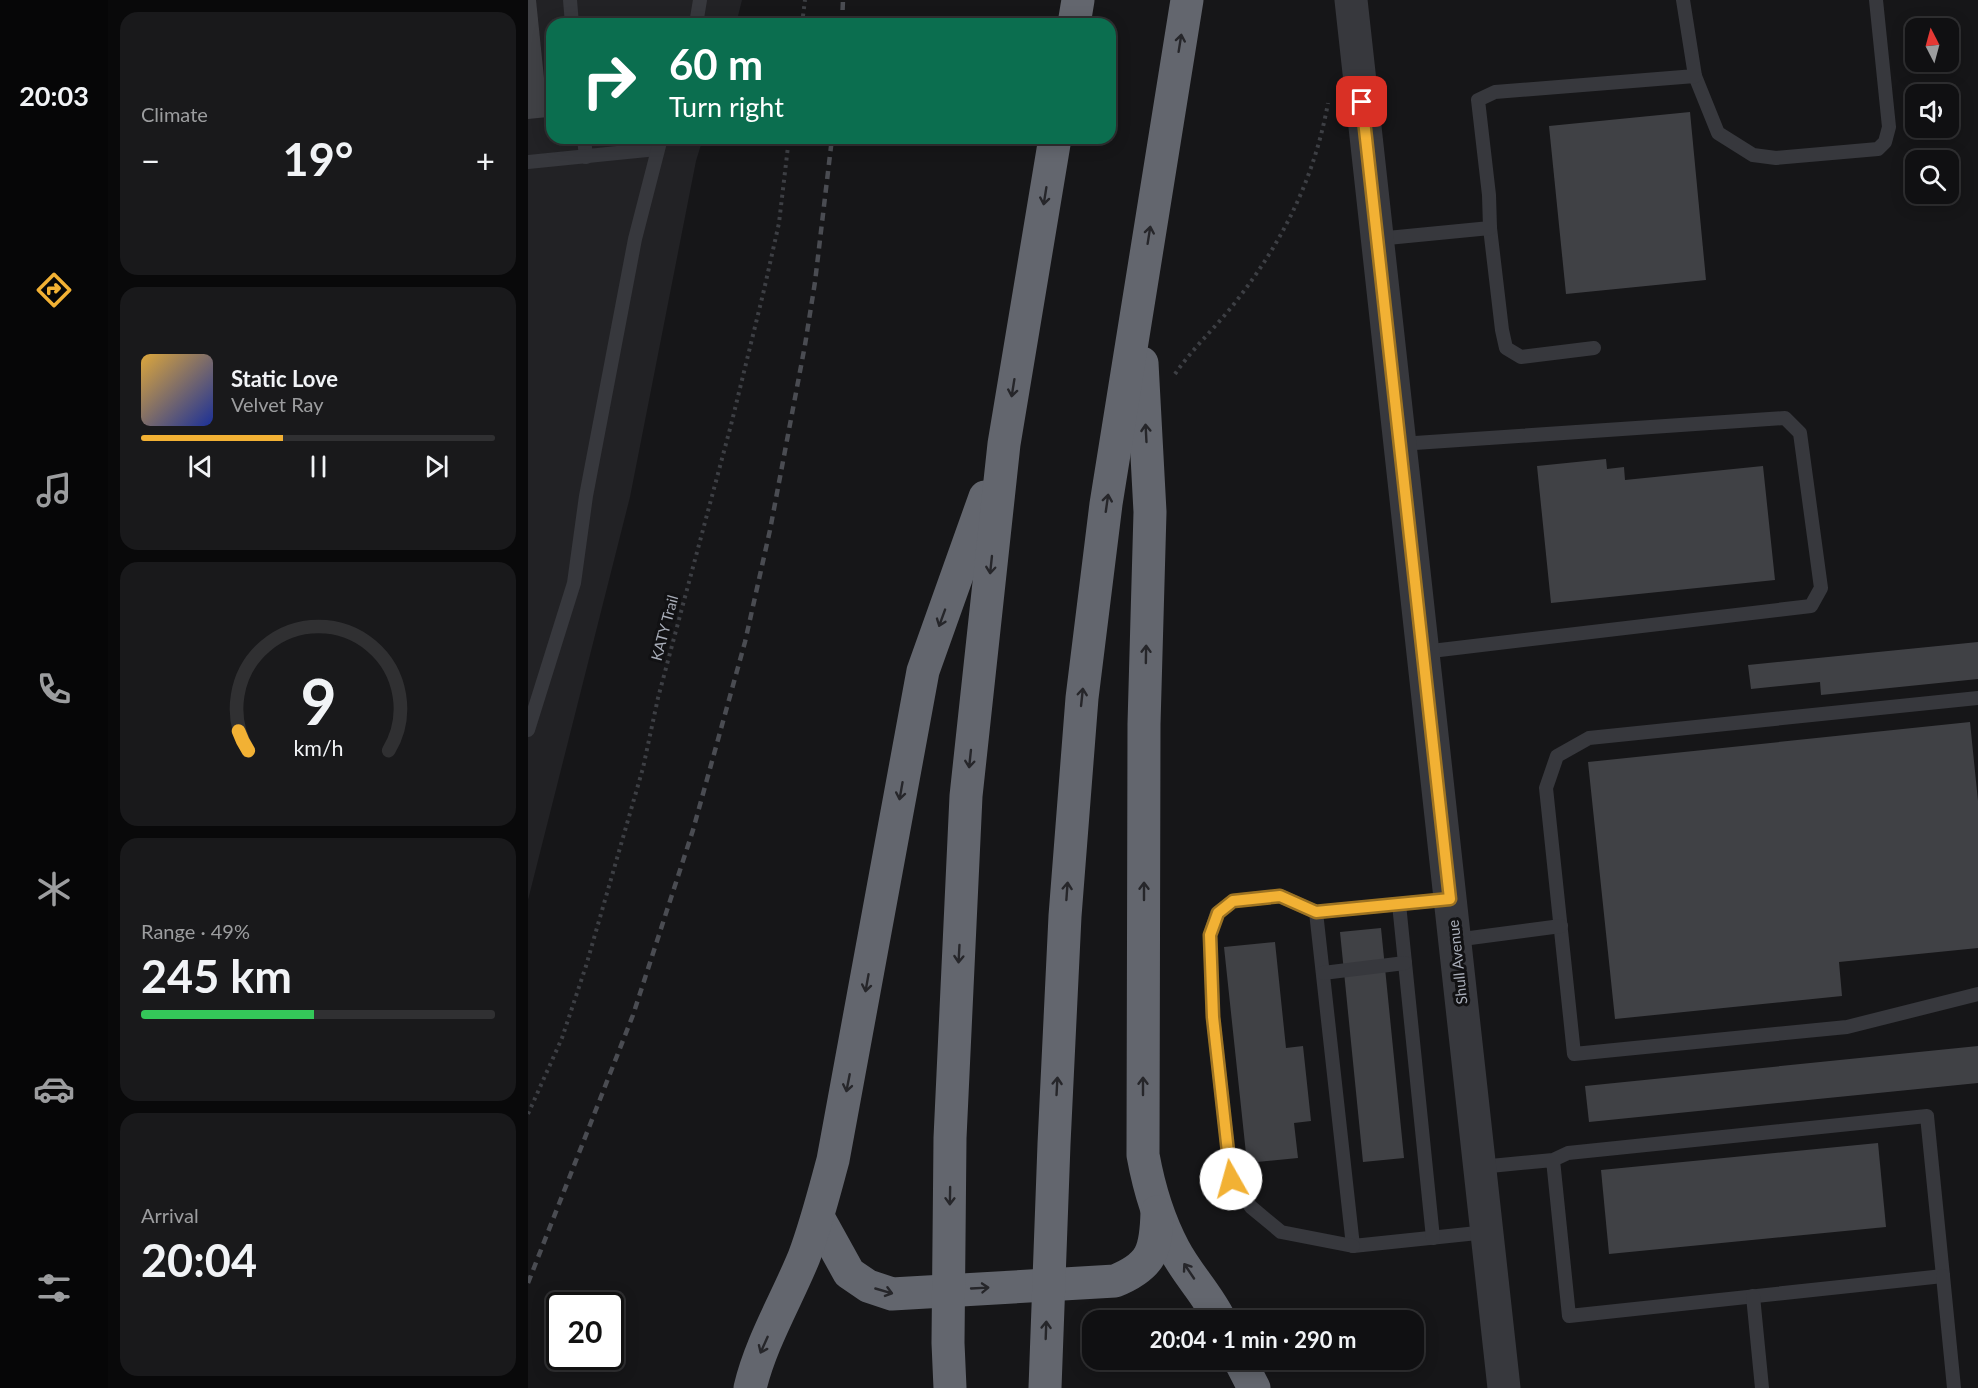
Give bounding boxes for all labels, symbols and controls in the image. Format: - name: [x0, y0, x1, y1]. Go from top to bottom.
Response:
- north arrow: [1905, 18, 1959, 72]
- map controls: [1905, 18, 1959, 204]
- one-way arrow: [1175, 34, 1186, 53]
- text: 60 m: [669, 39, 763, 89]
- icon: right: [570, 42, 648, 120]
- pin: [1336, 76, 1387, 127]
- text: 20:03: [19, 79, 89, 112]
- button: sound: [1905, 84, 1959, 138]
- icon: arrive: [1345, 85, 1378, 118]
- text: Turn right: [669, 90, 784, 123]
- text: Climate: [141, 102, 208, 126]
- text: 19°: [283, 132, 353, 186]
- text: −: [141, 140, 160, 180]
- text: +: [476, 140, 495, 180]
- button: search: [1905, 150, 1959, 204]
- one-way arrow: [1040, 185, 1051, 205]
- one-way arrow: [1143, 226, 1154, 246]
- icon: directions: [33, 269, 75, 311]
- text: Static Love: [231, 365, 338, 392]
- one-way arrow: [1008, 378, 1019, 397]
- text: Velvet Ray: [231, 392, 324, 416]
- one-way arrow: [1140, 423, 1151, 443]
- icon: previous: [184, 450, 217, 483]
- icon: pause: [302, 450, 335, 483]
- icon: next: [420, 450, 453, 483]
- icon: music: [33, 469, 75, 511]
- one-way arrow: [1101, 494, 1112, 514]
- one-way arrow: [985, 555, 996, 574]
- street label: KATY Trail: [647, 593, 681, 663]
- one-way arrow: [935, 608, 946, 627]
- one-way arrow: [1140, 644, 1152, 664]
- text: 9: [300, 663, 336, 738]
- icon: phone: [33, 668, 75, 710]
- one-way arrow: [1077, 687, 1088, 707]
- text: km/h: [293, 735, 343, 761]
- one-way arrow: [964, 748, 975, 768]
- one-way arrow: [895, 780, 906, 800]
- icon: climate: [33, 868, 75, 910]
- one-way arrow: [1138, 881, 1150, 901]
- one-way arrow: [1062, 882, 1073, 902]
- text: Range · 49%: [141, 919, 250, 943]
- street label: Shull Avenue: [1444, 919, 1470, 1005]
- one-way arrow: [953, 943, 964, 963]
- text: 245 km: [141, 949, 292, 1003]
- one-way arrow: [861, 972, 872, 992]
- icon: car: [33, 1068, 75, 1110]
- one-way arrow: [842, 1072, 853, 1092]
- one-way arrow: [1137, 1076, 1149, 1096]
- one-way arrow: [1051, 1077, 1062, 1097]
- position arrow: [1199, 1147, 1263, 1211]
- one-way arrow: [944, 1186, 955, 1206]
- text: Arrival: [141, 1203, 199, 1227]
- text: 20:04: [141, 1233, 257, 1287]
- one-way arrow: [1183, 1263, 1195, 1279]
- icon: filters: [33, 1267, 75, 1309]
- one-way arrow: [970, 1283, 990, 1294]
- one-way arrow: [874, 1286, 893, 1297]
- speed limit sign: 20: [546, 1292, 624, 1370]
- one-way arrow: [1041, 1320, 1052, 1340]
- text: 20:04 · 1 min · 290 m: [1150, 1326, 1356, 1353]
- one-way arrow: [758, 1335, 769, 1354]

